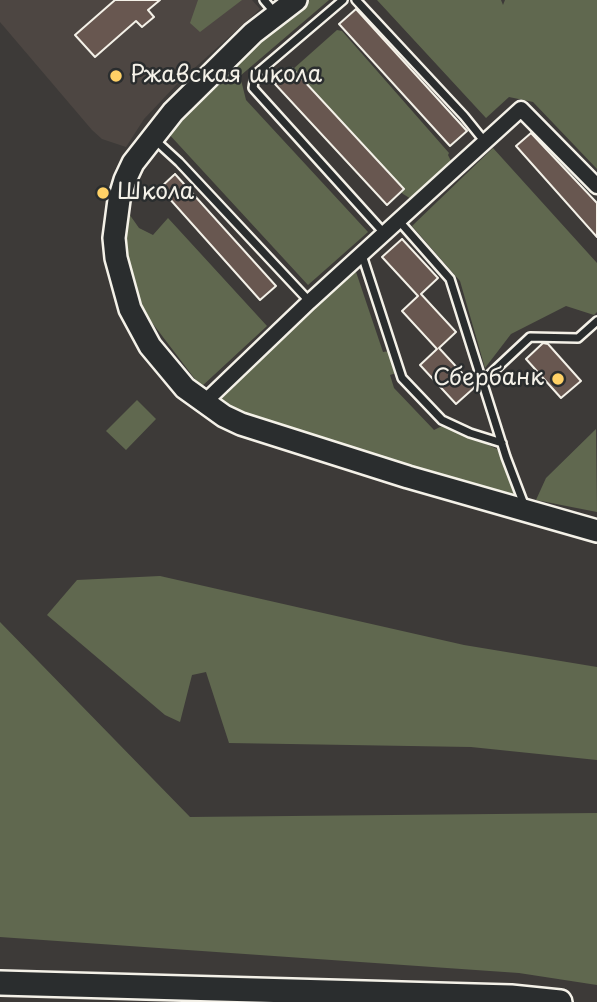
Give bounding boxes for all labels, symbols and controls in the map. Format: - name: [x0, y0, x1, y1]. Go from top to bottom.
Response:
- place label: Ржавская школа: [130, 62, 322, 90]
- marker: Ржавская школа: [108, 68, 124, 84]
- place label: Школа: [117, 179, 194, 207]
- marker: Школа: [95, 185, 111, 201]
- place label: Сбербанк: [433, 365, 544, 393]
- marker: Сбербанк: [550, 371, 566, 387]

